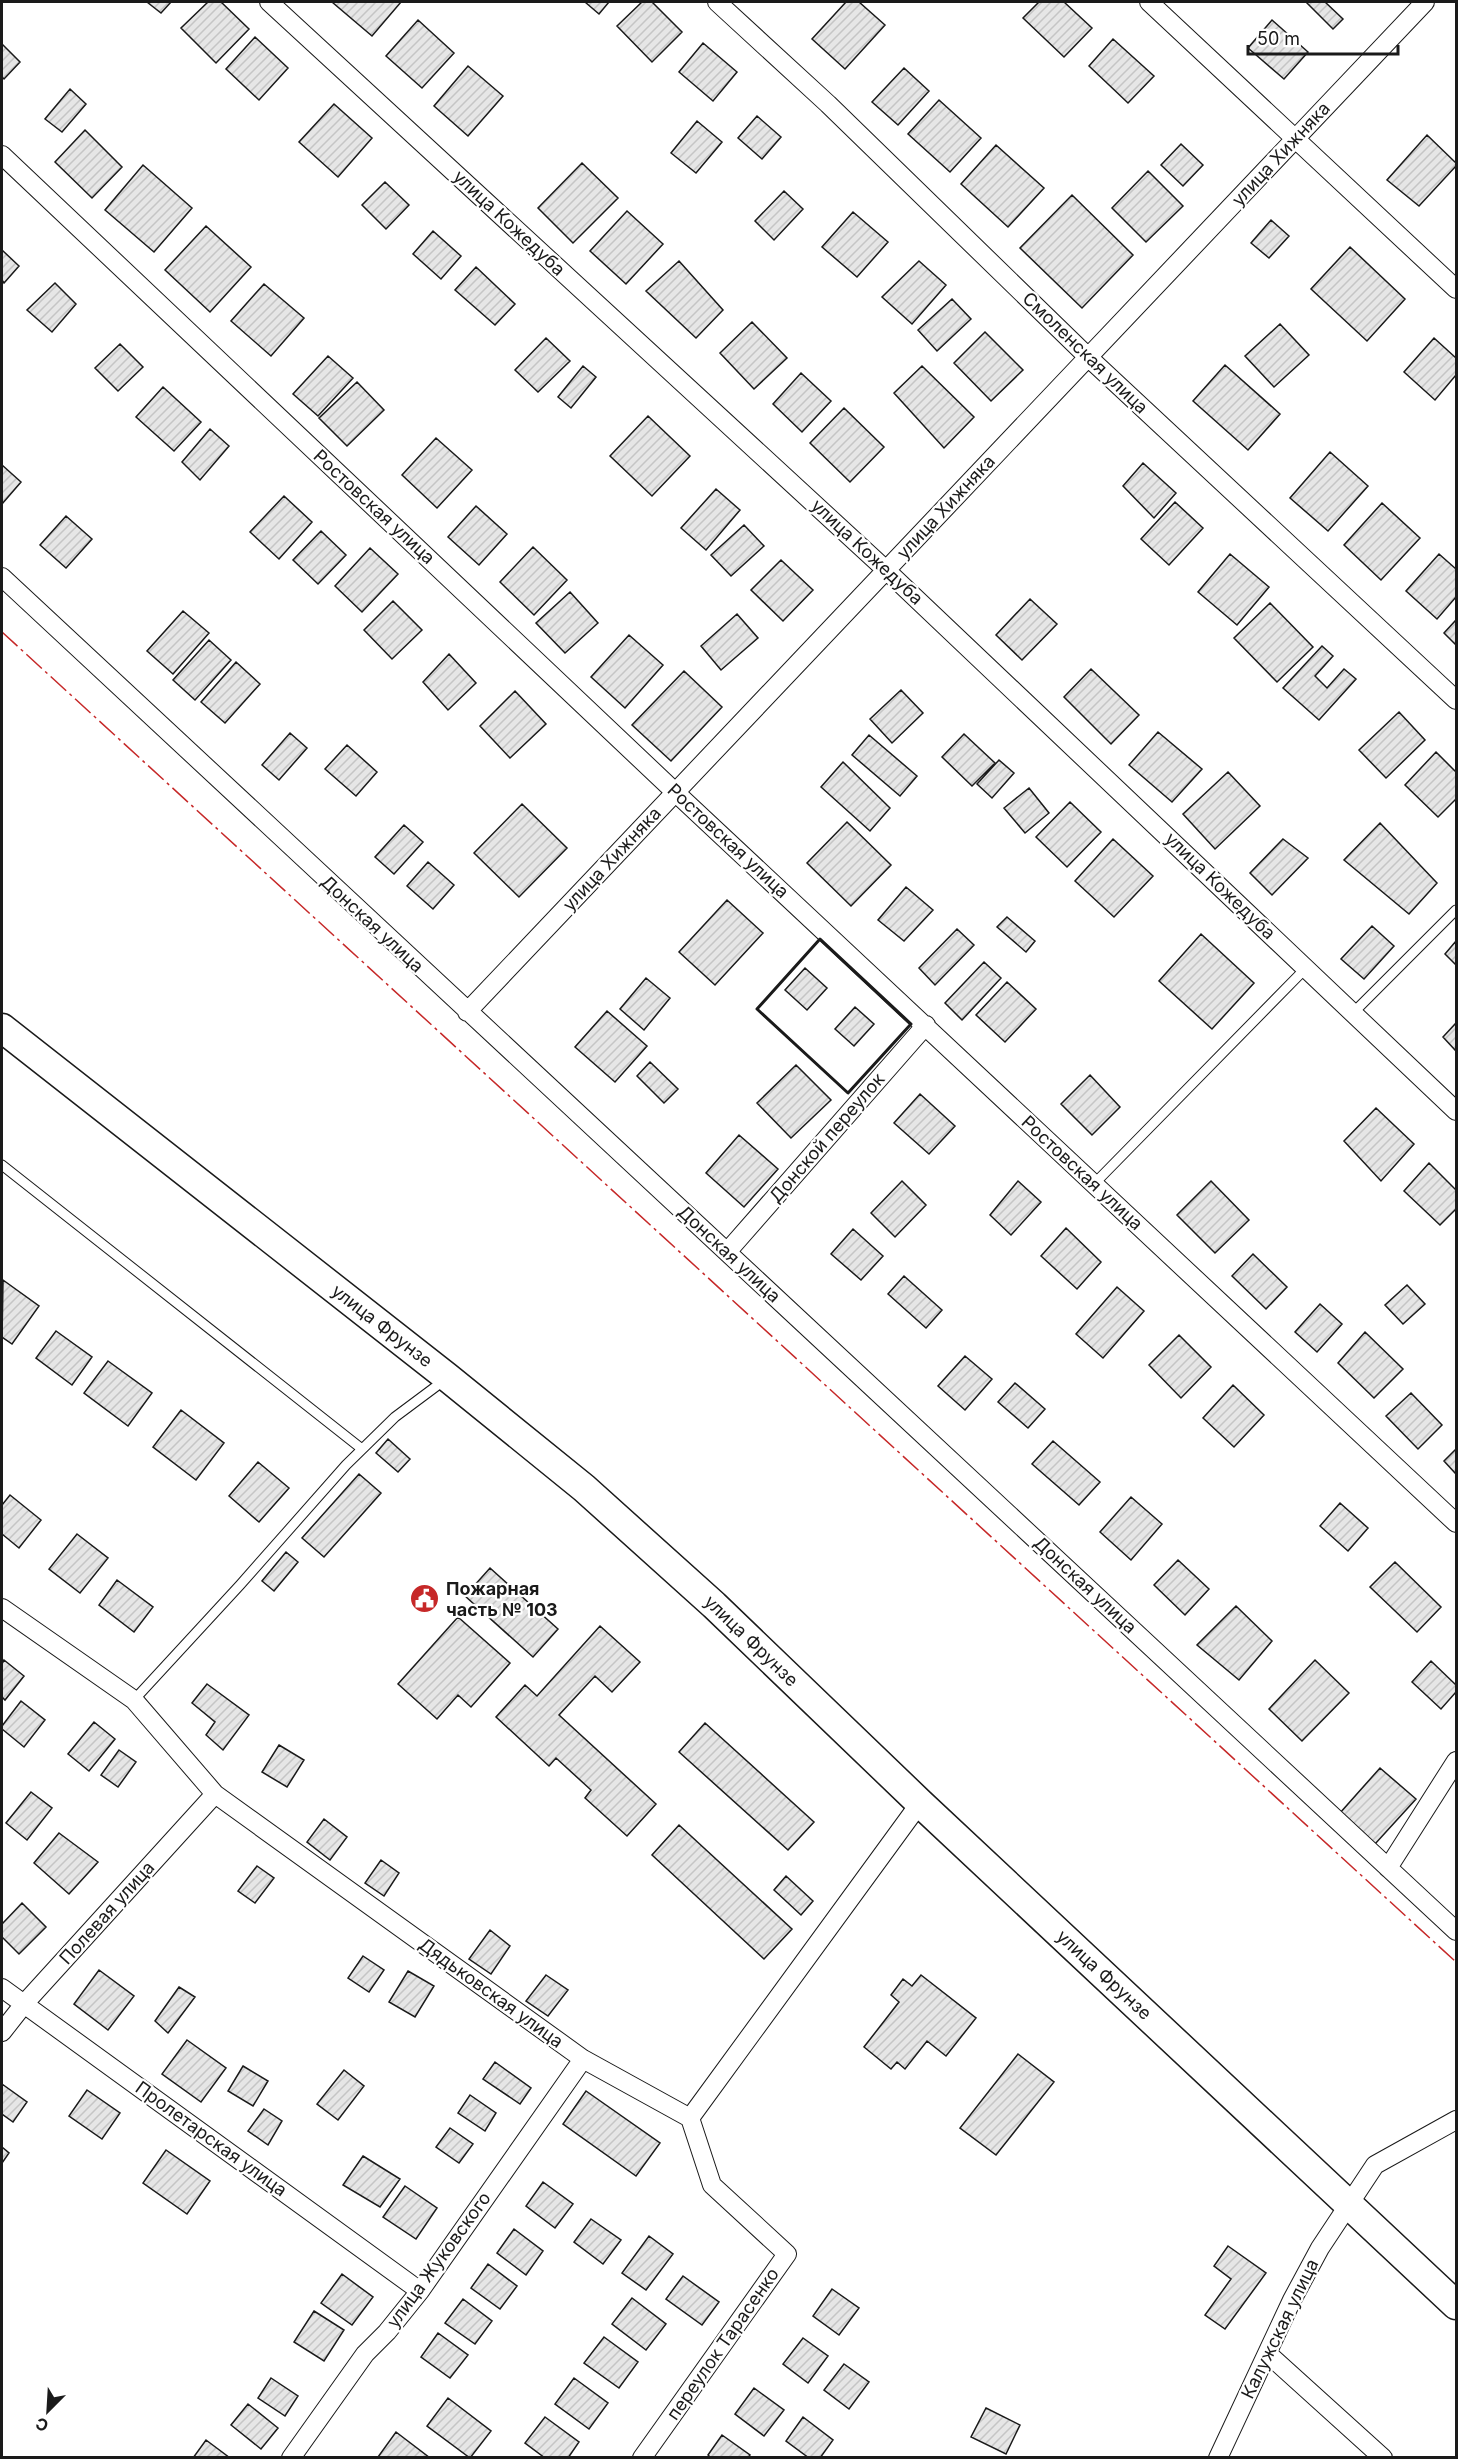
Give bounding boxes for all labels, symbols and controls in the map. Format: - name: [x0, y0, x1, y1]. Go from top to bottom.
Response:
- scale bar: [1248, 18, 1398, 56]
- text: 50 m: [1257, 28, 1300, 49]
- street label: улица Хижняка: [1227, 97, 1334, 210]
- street label: улица Кожедуба: [449, 166, 569, 280]
- street label: Смоленская улица: [1018, 288, 1152, 418]
- street label: Ростовская улица: [309, 445, 439, 568]
- street label: улица Хижняка: [892, 450, 999, 563]
- street label: улица Кожедуба: [807, 495, 927, 609]
- street label: Ростовская улица: [663, 779, 793, 902]
- street label: улица Хижняка: [558, 802, 665, 915]
- street label: улица Кожедуба: [1161, 828, 1280, 944]
- street label: Донская улица: [317, 871, 428, 977]
- street label: Донской переулок: [765, 1068, 889, 1207]
- street label: Ростовская улица: [1017, 1111, 1147, 1234]
- street label: Донская улица: [674, 1201, 785, 1307]
- street label: улица Фрунзе: [328, 1280, 437, 1371]
- street label: Донская улица: [1030, 1532, 1141, 1638]
- place label: Пожарная часть № 103: [446, 1578, 558, 1620]
- public building icon: Пожарная часть № 103: [409, 1583, 441, 1615]
- street label: улица Фрунзе: [700, 1591, 803, 1691]
- street label: Полевая улица: [55, 1857, 158, 1969]
- street label: улица Фрунзе: [1053, 1925, 1156, 2024]
- street label: Дядьковская улица: [415, 1933, 567, 2052]
- street label: Пролетарская улица: [132, 2077, 291, 2201]
- street label: улица Жуковского: [382, 2188, 495, 2332]
- street label: Калужская улица: [1237, 2255, 1323, 2402]
- street label: переулок Тарасенко: [662, 2264, 783, 2424]
- north arrow: [18, 2381, 78, 2441]
- text: С: [32, 2413, 51, 2436]

